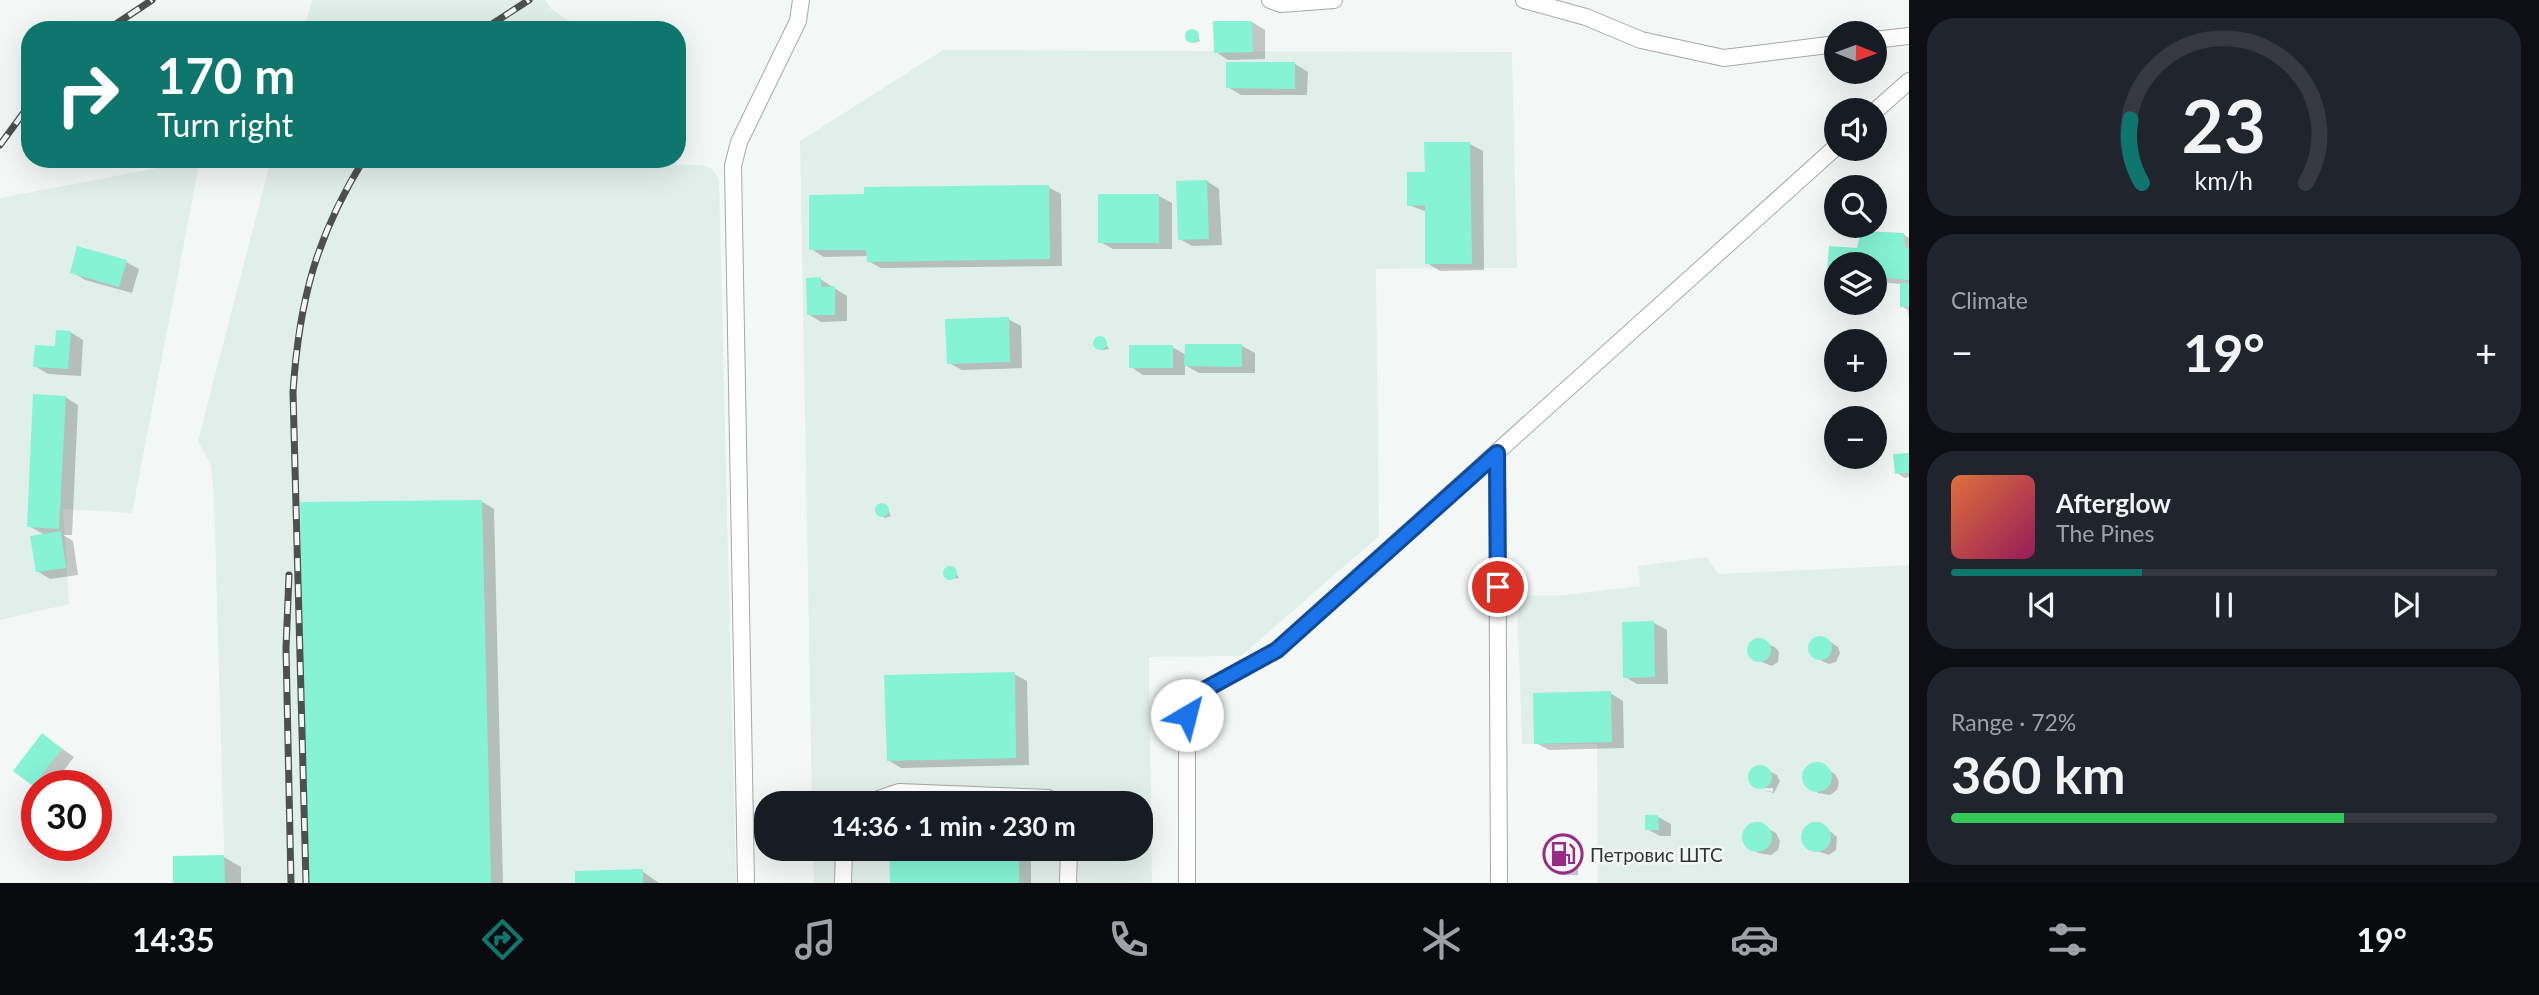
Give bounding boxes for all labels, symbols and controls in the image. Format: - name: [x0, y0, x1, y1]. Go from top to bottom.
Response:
- north arrow: [1824, 21, 1886, 84]
- map controls: [1824, 21, 1887, 469]
- text: 170 m: [157, 46, 295, 104]
- icon: right: [42, 49, 133, 140]
- text: 23: [2182, 82, 2266, 170]
- button: sound: [1824, 98, 1887, 161]
- text: Turn right: [157, 105, 293, 144]
- text: km/h: [2195, 165, 2253, 195]
- button: search: [1824, 175, 1887, 238]
- button: layers: [1824, 252, 1887, 315]
- text: Climate: [1951, 286, 2028, 314]
- text: 19°: [2183, 321, 2265, 383]
- button: +: [1824, 329, 1887, 392]
- text: −: [1951, 329, 1973, 375]
- text: +: [2475, 329, 2497, 375]
- button: −: [1824, 406, 1887, 469]
- text: Afterglow: [2056, 487, 2171, 519]
- text: The Pines: [2056, 519, 2154, 547]
- pin: [1468, 557, 1528, 617]
- icon: arrive: [1479, 568, 1517, 606]
- icon: previous: [2023, 586, 2061, 624]
- icon: pause: [2205, 586, 2243, 624]
- icon: next: [2387, 586, 2425, 624]
- position arrow: [1150, 678, 1224, 752]
- text: Range · 72%: [1951, 708, 2076, 736]
- text: 360 km: [1951, 743, 2125, 805]
- speed limit sign: 30: [21, 770, 112, 861]
- text: 14:36 · 1 min · 230 m: [831, 810, 1076, 842]
- fuel station icon: Петровис ШТС: [1542, 833, 1584, 875]
- place label: Петровис ШТС: [1590, 843, 1723, 866]
- icon: directions: [478, 915, 527, 964]
- icon: music: [791, 915, 840, 964]
- icon: phone: [1104, 915, 1153, 964]
- icon: climate: [1417, 915, 1466, 964]
- icon: car: [1730, 915, 1779, 964]
- icon: filters: [2043, 915, 2092, 964]
- text: 14:35: [132, 920, 214, 959]
- text: 19°: [2356, 920, 2407, 959]

